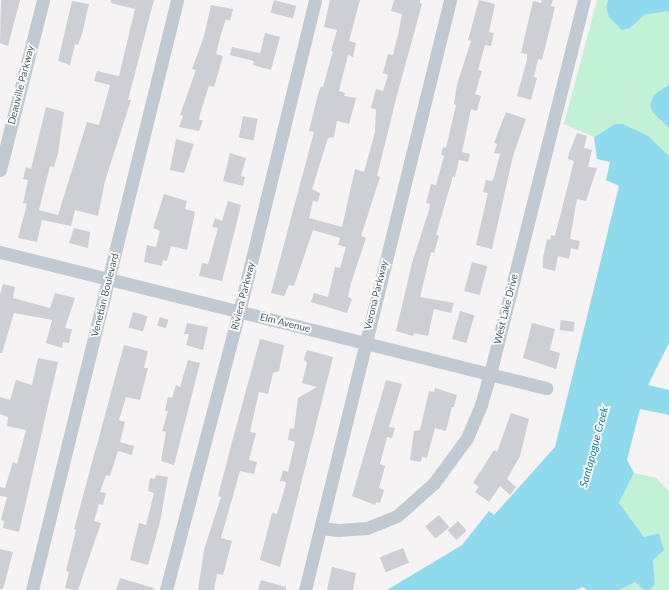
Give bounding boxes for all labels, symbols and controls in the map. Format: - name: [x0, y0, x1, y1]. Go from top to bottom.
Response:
- street label: Deauville Parkway: [5, 44, 37, 126]
- street label: Venetian Boulevard: [89, 252, 121, 338]
- street label: Verona Parkway: [362, 259, 390, 331]
- street label: Riviera Parkway: [229, 261, 257, 331]
- street label: West Lake Drive: [491, 273, 521, 345]
- street label: Elm Avenue: [258, 311, 312, 335]
- water label: Santapogue Creek: [577, 405, 611, 489]

